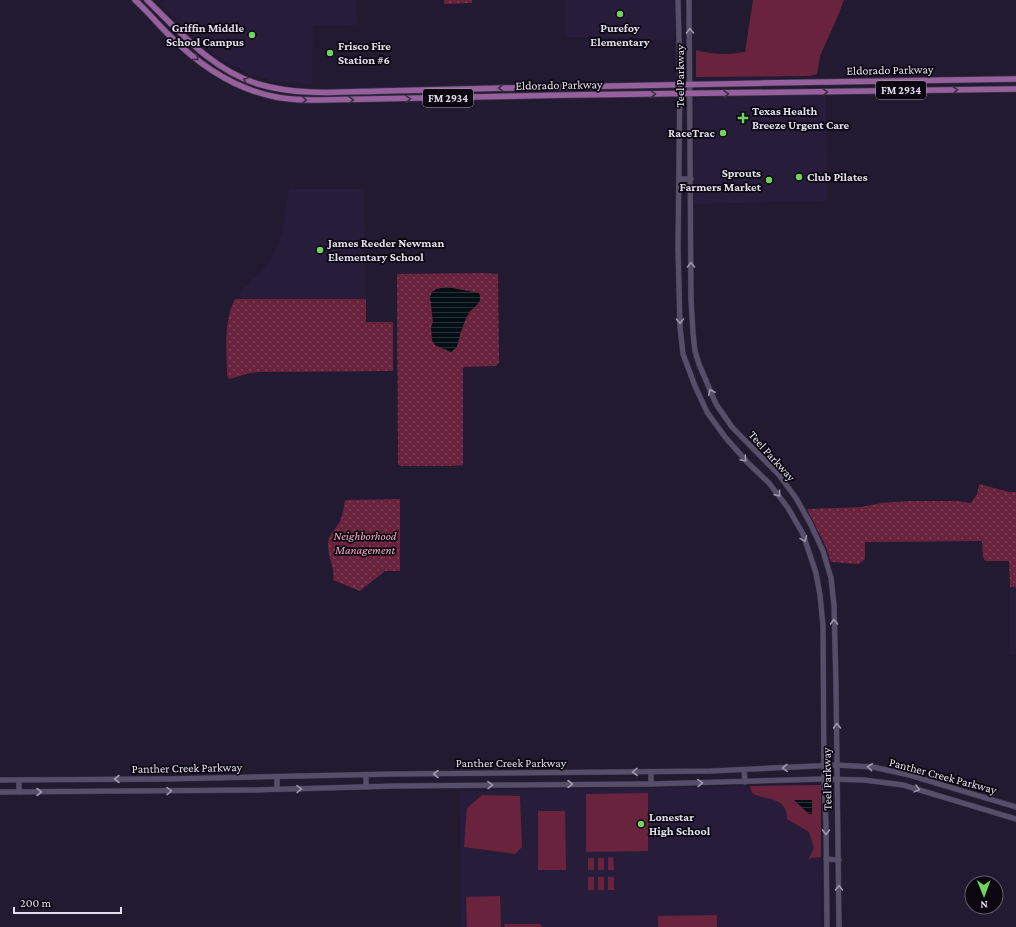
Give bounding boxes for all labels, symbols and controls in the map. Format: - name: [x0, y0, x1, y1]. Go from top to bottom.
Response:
- marker: Purefoy Elementary: [615, 9, 625, 19]
- place label: Griffin Middle School Campus: [166, 21, 244, 49]
- place label: Purefoy Elementary: [590, 21, 650, 49]
- one-way arrow: [686, 28, 694, 34]
- marker: Griffin Middle School Campus: [247, 30, 257, 40]
- place label: Frisco Fire Station #6: [338, 39, 391, 67]
- street label: Teel Parkway: [673, 44, 687, 107]
- marker: Frisco Fire Station #6: [325, 48, 335, 58]
- one-way arrow: [191, 54, 198, 61]
- street label: Eldorado Parkway: [846, 62, 934, 78]
- one-way arrow: [243, 76, 250, 84]
- street label: Eldorado Parkway: [515, 77, 603, 93]
- road number: FM 2934: [876, 81, 926, 99]
- one-way arrow: [498, 84, 504, 92]
- one-way arrow: [952, 86, 958, 94]
- one-way arrow: [822, 88, 828, 96]
- road number: FM 2934: [423, 89, 473, 107]
- one-way arrow: [650, 90, 656, 99]
- one-way arrow: [723, 90, 729, 98]
- one-way arrow: [405, 94, 411, 103]
- one-way arrow: [301, 96, 307, 104]
- one-way arrow: [348, 96, 354, 104]
- place label: Texas Health Breeze Urgent Care: [752, 104, 850, 132]
- marker: Texas Health Breeze Urgent Care: [737, 112, 749, 124]
- place label: RaceTrac: [668, 126, 716, 140]
- marker: RaceTrac: [718, 128, 728, 138]
- place label: Sprouts Farmers Market: [680, 166, 762, 194]
- place label: Club Pilates: [807, 170, 868, 184]
- marker: Club Pilates: [794, 172, 804, 182]
- marker: Sprouts Farmers Market: [764, 175, 774, 185]
- place label: James Reeder Newman Elementary School: [326, 236, 444, 264]
- marker: James Reeder Newman Elementary School: [315, 245, 325, 255]
- one-way arrow: [687, 262, 695, 268]
- one-way arrow: [675, 318, 684, 324]
- one-way arrow: [707, 388, 715, 395]
- street label: Teel Parkway: [746, 428, 799, 484]
- one-way arrow: [740, 454, 747, 462]
- one-way arrow: [773, 490, 780, 497]
- park label: Neighborhood Management: [334, 529, 397, 557]
- one-way arrow: [800, 535, 808, 542]
- one-way arrow: [830, 619, 838, 625]
- one-way arrow: [832, 723, 841, 729]
- street label: Teel Parkway: [819, 747, 835, 811]
- street label: Panther Creek Parkway: [888, 755, 999, 797]
- street label: Panther Creek Parkway: [456, 756, 567, 770]
- street label: Panther Creek Parkway: [132, 760, 243, 776]
- one-way arrow: [782, 763, 788, 772]
- one-way arrow: [867, 763, 874, 772]
- one-way arrow: [632, 768, 638, 776]
- one-way arrow: [433, 770, 439, 778]
- one-way arrow: [114, 775, 120, 783]
- one-way arrow: [697, 778, 703, 787]
- one-way arrow: [567, 780, 573, 788]
- one-way arrow: [487, 781, 493, 789]
- one-way arrow: [296, 784, 302, 793]
- one-way arrow: [914, 784, 921, 793]
- one-way arrow: [166, 787, 172, 795]
- one-way arrow: [36, 788, 42, 796]
- place label: Lonestar High School: [649, 810, 711, 838]
- marker: Lonestar High School: [636, 819, 646, 829]
- one-way arrow: [822, 829, 830, 835]
- north arrow: [964, 875, 1004, 915]
- one-way arrow: [835, 885, 843, 891]
- scale bar: [14, 889, 121, 915]
- text: 200 m: [20, 896, 52, 910]
- text: N: [980, 899, 988, 911]

